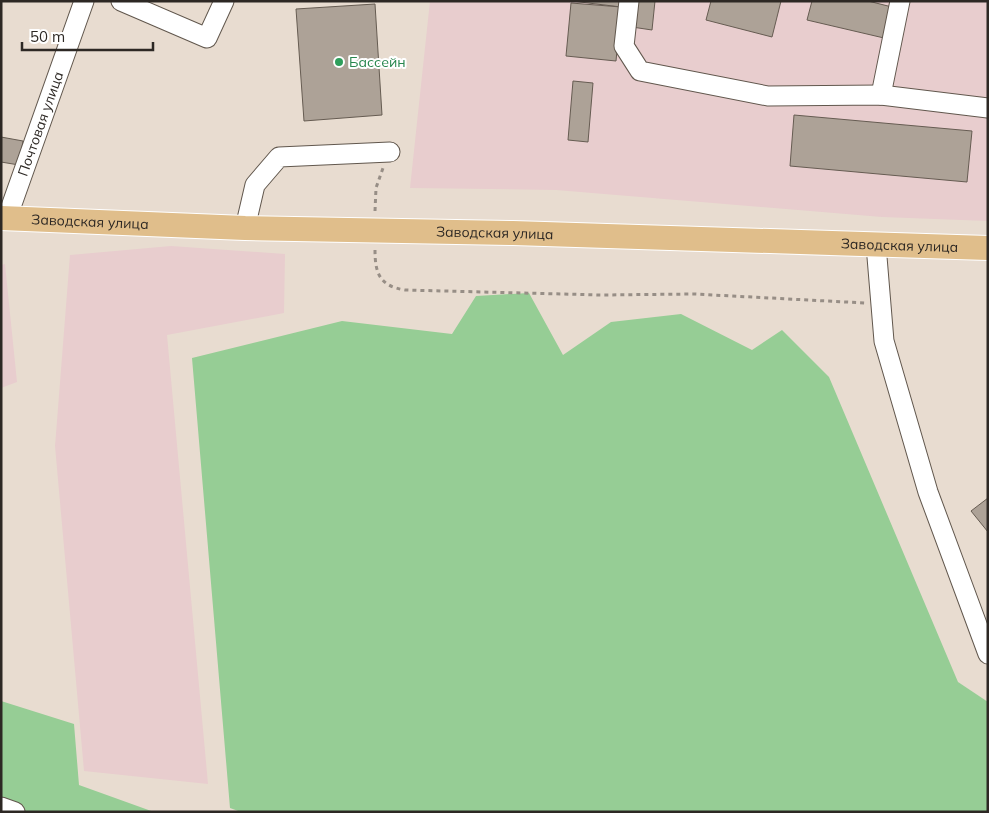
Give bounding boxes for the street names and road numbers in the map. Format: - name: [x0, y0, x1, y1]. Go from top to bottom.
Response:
- street label: Почтовая улица: [14, 69, 67, 178]
- street label: Заводская улица: [31, 210, 149, 233]
- street label: Заводская улица: [436, 223, 554, 243]
- street label: Заводская улица: [841, 234, 959, 256]

